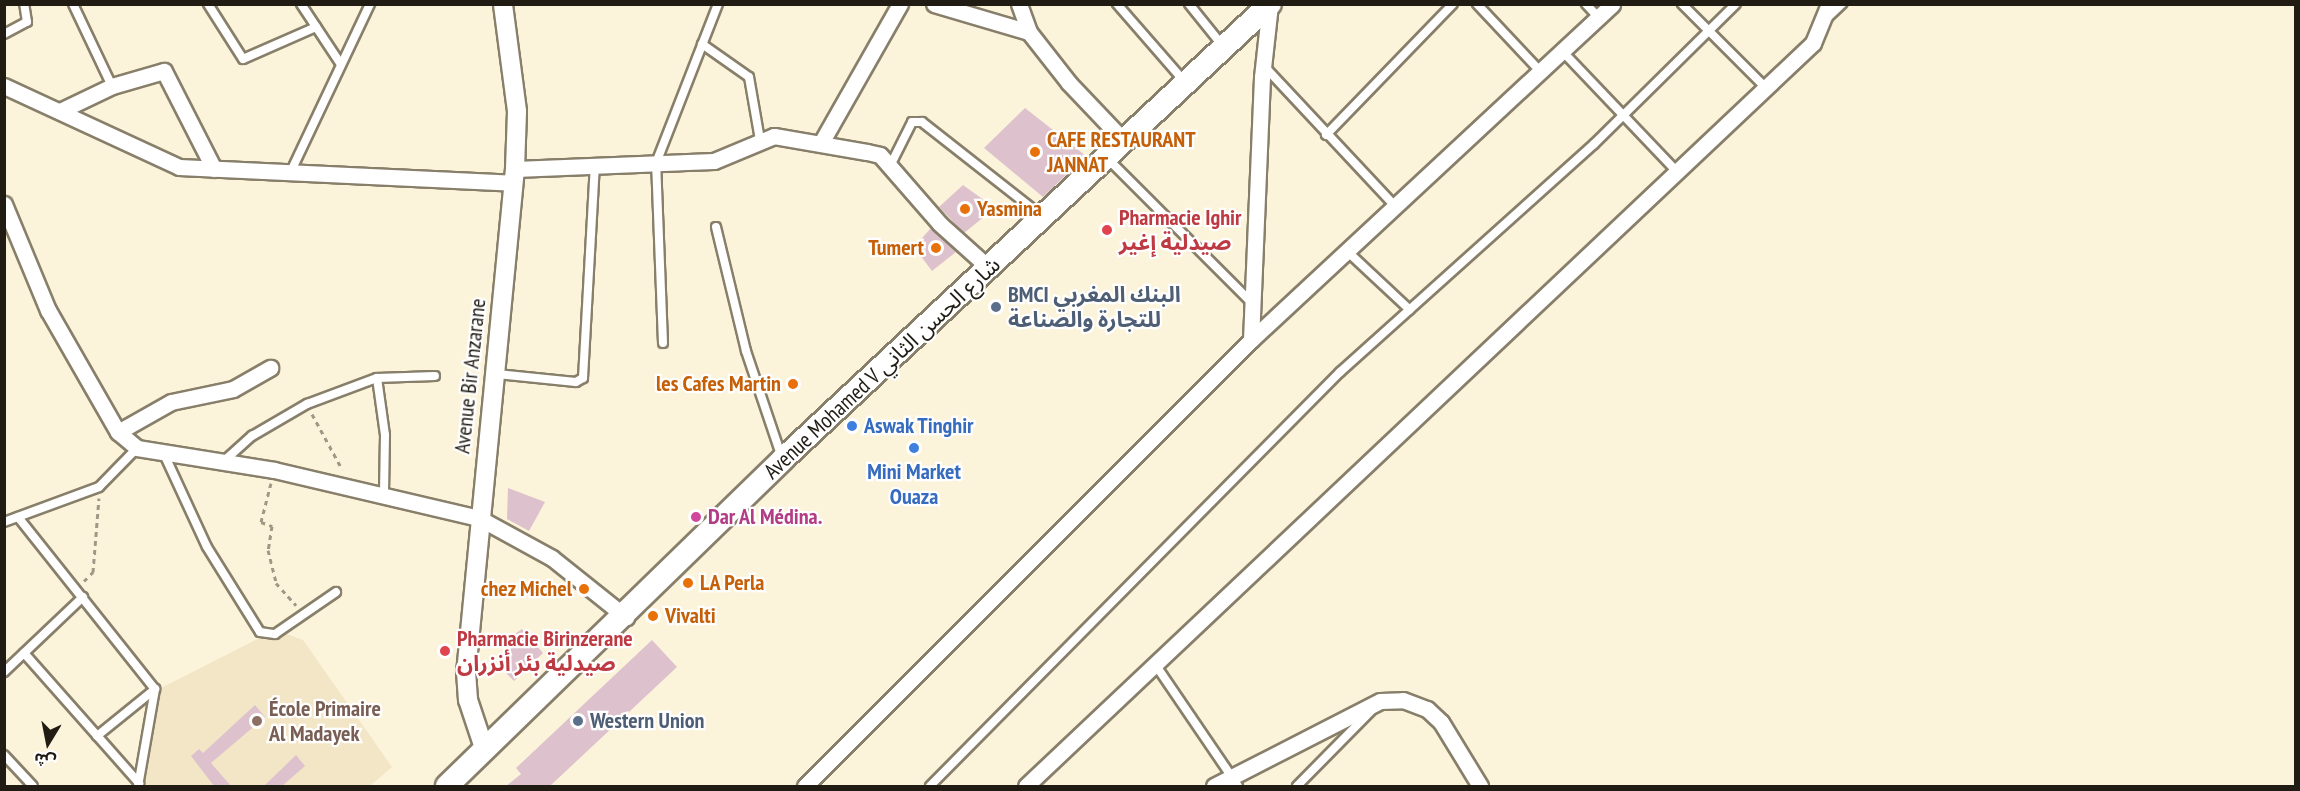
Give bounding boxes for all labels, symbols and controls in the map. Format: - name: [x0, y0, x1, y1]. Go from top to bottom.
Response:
- place label: CAFE RESTAURANT JANNAT: [1047, 126, 1196, 178]
- marker: CAFE RESTAURANT JANNAT: [1028, 145, 1042, 159]
- place label: Yasmina: [977, 196, 1042, 222]
- marker: Yasmina: [958, 202, 972, 216]
- place label: Pharmacie Ighir صيدلية إغير: [1119, 204, 1241, 255]
- marker: Pharmacie Ighir صيدلية إغير: [1100, 223, 1114, 237]
- place label: Tumert: [868, 235, 924, 261]
- marker: Tumert: [929, 241, 943, 255]
- street label: Avenue Mohamed V شارع الحسن الثاني: [758, 251, 1006, 485]
- place label: BMCI البنك المغربي للتجارة والصناعة: [1008, 281, 1181, 332]
- street label: Avenue Bir Anzarane: [449, 297, 491, 455]
- marker: BMCI البنك المغربي للتجارة والصناعة: [989, 300, 1003, 314]
- place label: les Cafes Martin: [656, 371, 781, 397]
- marker: les Cafes Martin: [786, 377, 800, 391]
- place label: Aswak Tinghir: [864, 413, 975, 439]
- marker: Aswak Tinghir: [845, 419, 859, 433]
- marker: Mini Market Ouaza: [907, 441, 921, 455]
- place label: Mini Market Ouaza: [867, 458, 961, 510]
- place label: Dar Al Médina.: [708, 504, 823, 530]
- marker: Dar Al Médina.: [689, 510, 703, 524]
- place label: LA Perla: [700, 570, 765, 596]
- place label: chez Michel: [480, 576, 572, 602]
- marker: LA Perla: [681, 576, 695, 590]
- marker: chez Michel: [577, 582, 591, 596]
- place label: Vivalti: [665, 603, 716, 629]
- marker: Vivalti: [646, 609, 660, 623]
- place label: Pharmacie Birinzerane صيدلية بئر أنزران: [457, 625, 633, 676]
- marker: Pharmacie Birinzerane صيدلية بئر أنزران: [438, 644, 452, 658]
- place label: École Primaire Al Madayek: [269, 695, 381, 746]
- place label: Western Union: [590, 708, 704, 734]
- north arrow: [18, 713, 78, 773]
- marker: École Primaire Al Madayek: [250, 714, 264, 728]
- marker: Western Union: [571, 714, 585, 728]
- text: ش: [32, 749, 57, 772]

